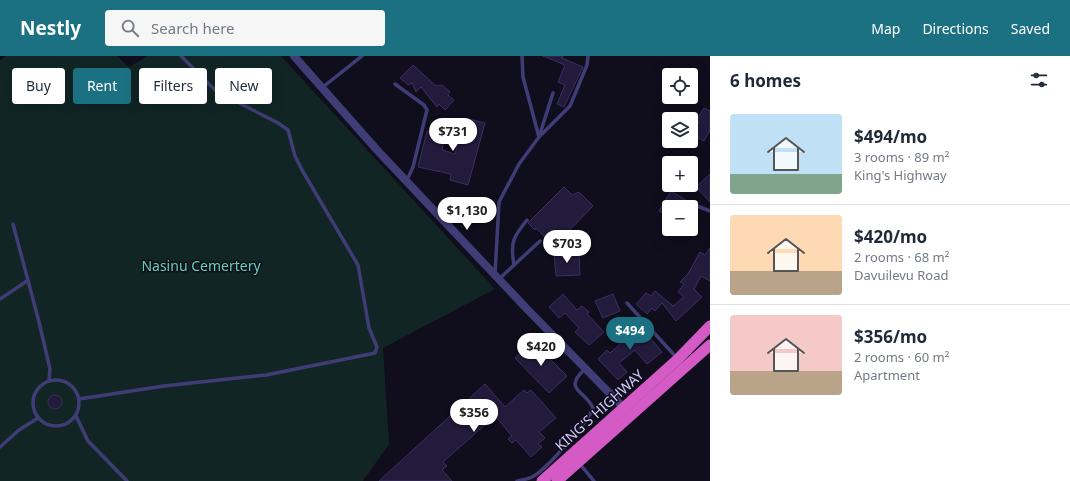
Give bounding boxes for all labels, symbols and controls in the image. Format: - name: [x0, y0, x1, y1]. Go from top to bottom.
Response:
- search box: [105, 10, 385, 46]
- text: Nestly: [20, 15, 81, 41]
- icon: search: [119, 17, 141, 39]
- text: Search here: [151, 18, 235, 38]
- text: Map: [871, 19, 900, 38]
- text: Directions: [922, 19, 989, 38]
- text: Saved: [1011, 19, 1050, 38]
- chip: Buy: [12, 68, 65, 104]
- chip: Rent: [73, 68, 131, 104]
- chip: Filters: [139, 68, 207, 104]
- chip: New: [215, 68, 272, 104]
- map controls: [662, 68, 698, 236]
- button: locate: [662, 68, 698, 104]
- text: 6 homes: [730, 69, 801, 92]
- icon: filters: [1028, 69, 1050, 91]
- button: layers: [662, 112, 698, 148]
- pin: $731: [429, 118, 477, 152]
- text: $731: [438, 122, 468, 140]
- text: $494/mo: [854, 125, 927, 148]
- icon: home: [762, 130, 810, 178]
- text: 3 rooms · 89 m²: [854, 148, 949, 166]
- button: +: [662, 156, 698, 192]
- text: King's Highway: [854, 166, 947, 184]
- pin: $1,130: [434, 197, 500, 231]
- button: −: [662, 200, 698, 236]
- text: $1,130: [447, 201, 487, 219]
- text: $420/mo: [854, 225, 927, 248]
- pin: $703: [543, 230, 591, 264]
- icon: home: [762, 231, 810, 279]
- text: $703: [552, 234, 582, 252]
- text: 2 rooms · 68 m²: [854, 248, 949, 266]
- park label: Nasinu Cemertery: [141, 256, 261, 275]
- text: Davuilevu Road: [854, 266, 948, 284]
- pin: $494: [606, 317, 654, 351]
- text: $494: [615, 321, 645, 339]
- text: $356/mo: [854, 325, 927, 348]
- icon: home: [762, 331, 810, 379]
- pin: $420: [517, 333, 565, 367]
- text: $420: [526, 337, 556, 355]
- text: 2 rooms · 60 m²: [854, 348, 949, 366]
- street label: KING'S HIGHWAY: [551, 365, 647, 455]
- text: Apartment: [854, 366, 920, 384]
- pin: $356: [450, 399, 498, 433]
- text: $356: [459, 403, 489, 421]

